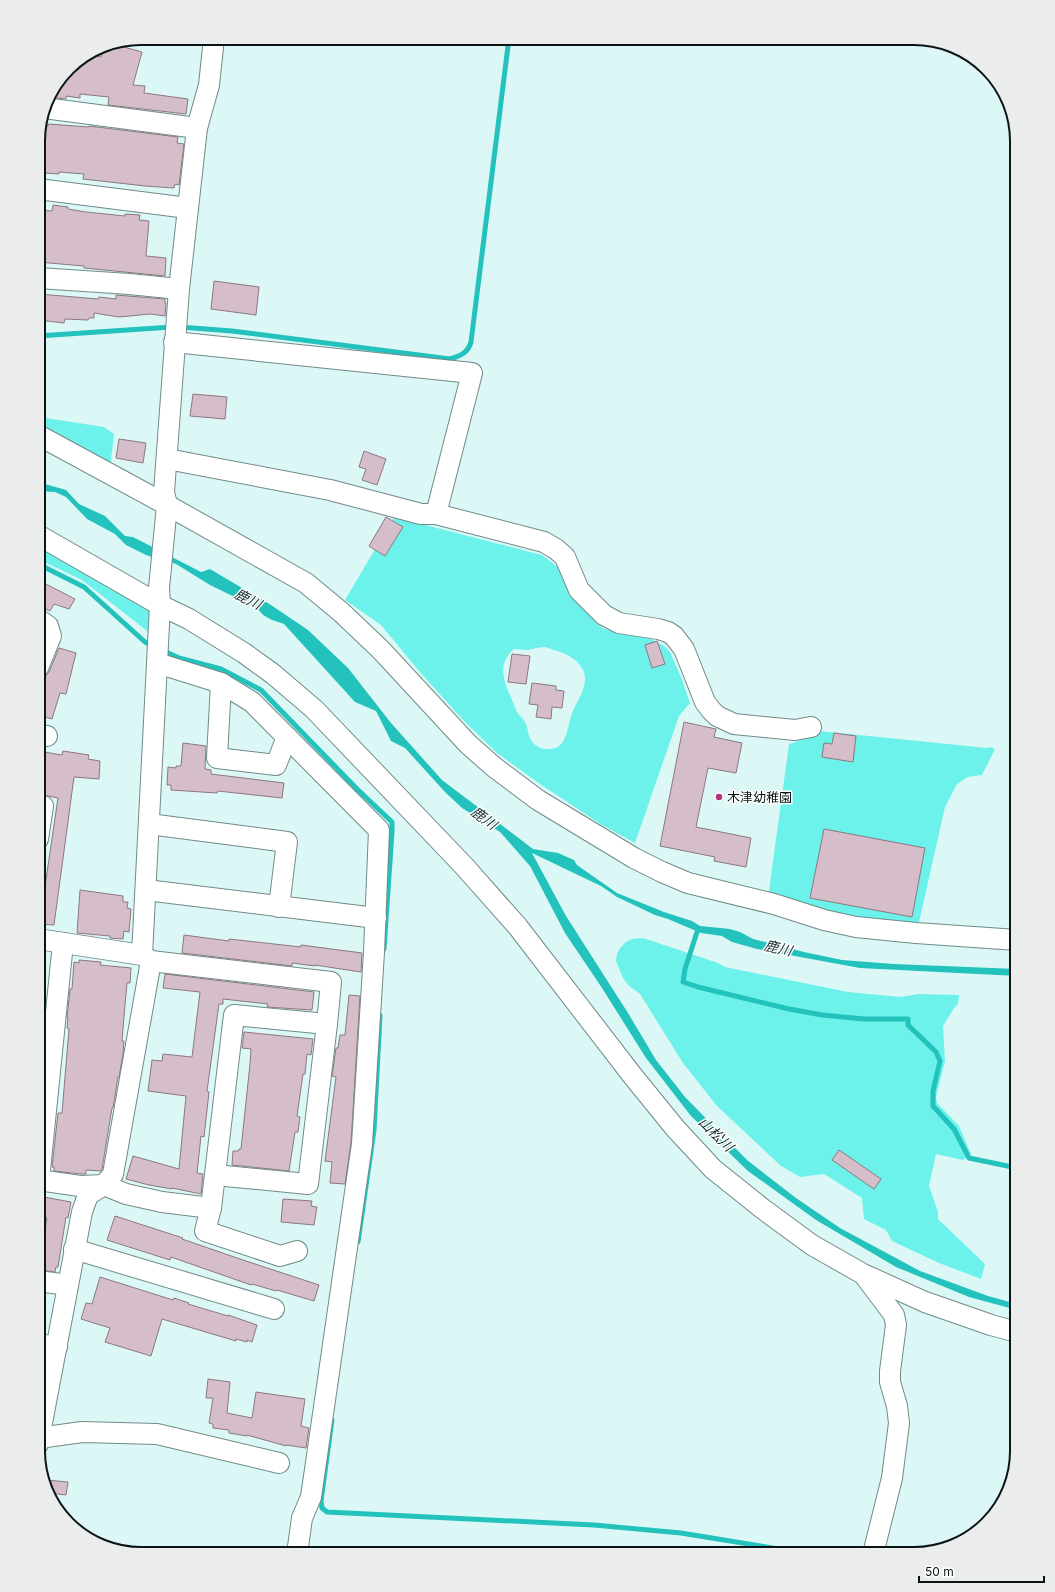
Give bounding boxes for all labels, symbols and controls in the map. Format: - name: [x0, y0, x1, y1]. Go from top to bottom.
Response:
- water label: 鹿川: [232, 585, 266, 613]
- place label: 木津幼稚園: [727, 789, 792, 805]
- marker: 木津幼稚園: [714, 792, 724, 802]
- water label: 鹿川: [468, 802, 502, 834]
- water label: 鹿川: [763, 936, 796, 959]
- water label: 山松川: [695, 1113, 739, 1156]
- scale bar: [919, 1558, 1044, 1584]
- text: 50 m: [925, 1564, 954, 1579]

